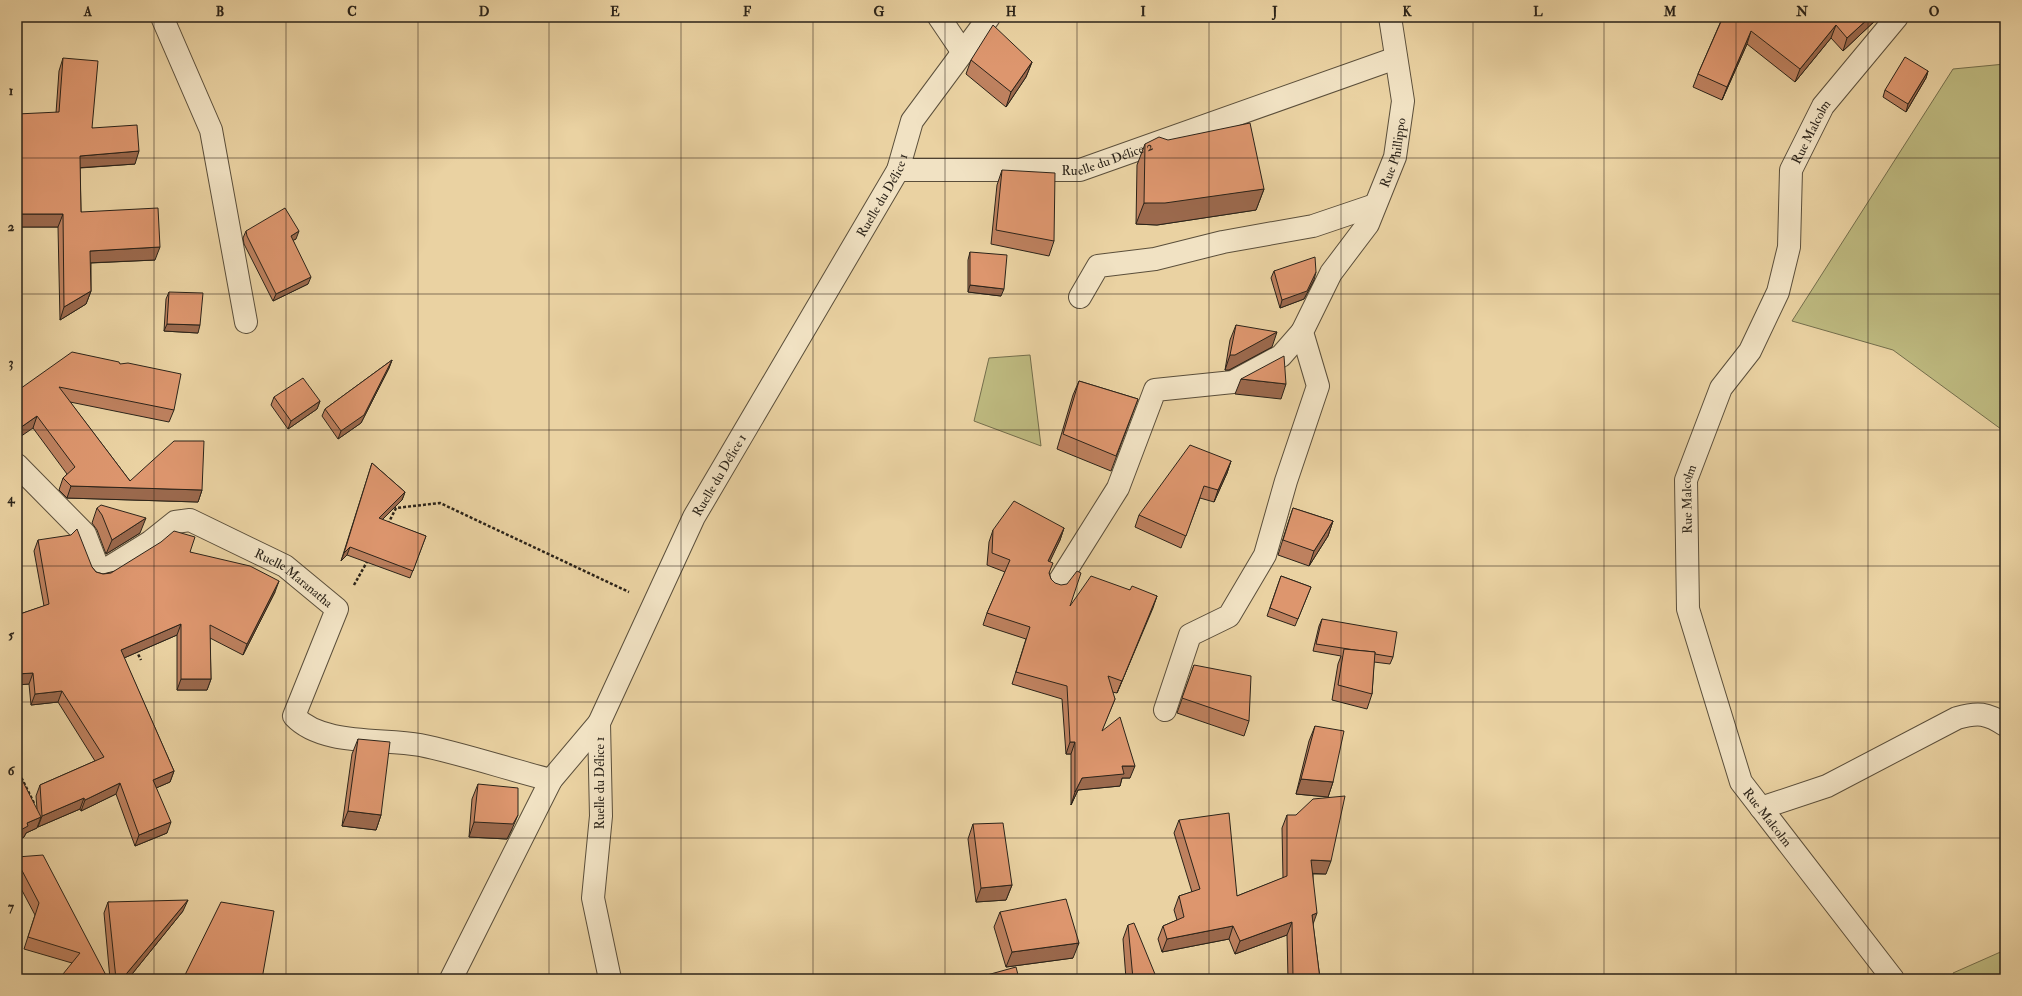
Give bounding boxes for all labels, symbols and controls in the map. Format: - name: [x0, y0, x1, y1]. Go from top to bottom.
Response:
- text: A: [83, 4, 93, 20]
- text: B: [216, 4, 224, 20]
- text: C: [347, 4, 357, 20]
- text: D: [479, 4, 490, 20]
- text: E: [610, 4, 620, 20]
- text: F: [743, 4, 752, 20]
- text: G: [874, 4, 885, 20]
- text: H: [1006, 4, 1017, 20]
- text: I: [1140, 4, 1146, 20]
- text: J: [1271, 4, 1278, 21]
- text: K: [1402, 4, 1412, 20]
- text: L: [1533, 4, 1543, 20]
- text: M: [1663, 4, 1677, 20]
- text: N: [1795, 4, 1808, 20]
- text: O: [1929, 4, 1940, 20]
- text: 1: [9, 83, 14, 99]
- street label: Rue Malcolm: [1788, 96, 1834, 167]
- street label: Rue Phillippo: [1377, 117, 1410, 190]
- street label: Ruelle du Délice 2: [1062, 138, 1155, 179]
- street label: Ruelle du Délice 1: [853, 151, 911, 240]
- text: 2: [8, 219, 15, 235]
- text: 3: [9, 355, 14, 371]
- street label: Ruelle du Délice 1: [689, 431, 750, 519]
- street label: Rue Malcolm: [1679, 462, 1700, 534]
- text: 4: [6, 491, 15, 507]
- street label: Ruelle Maranatha: [252, 546, 336, 612]
- text: 5: [8, 627, 14, 643]
- street label: Ruelle du Délice 1: [592, 736, 608, 829]
- text: 6: [8, 763, 16, 779]
- street label: Rue Malcolm: [1739, 785, 1795, 850]
- text: 7: [8, 899, 15, 915]

